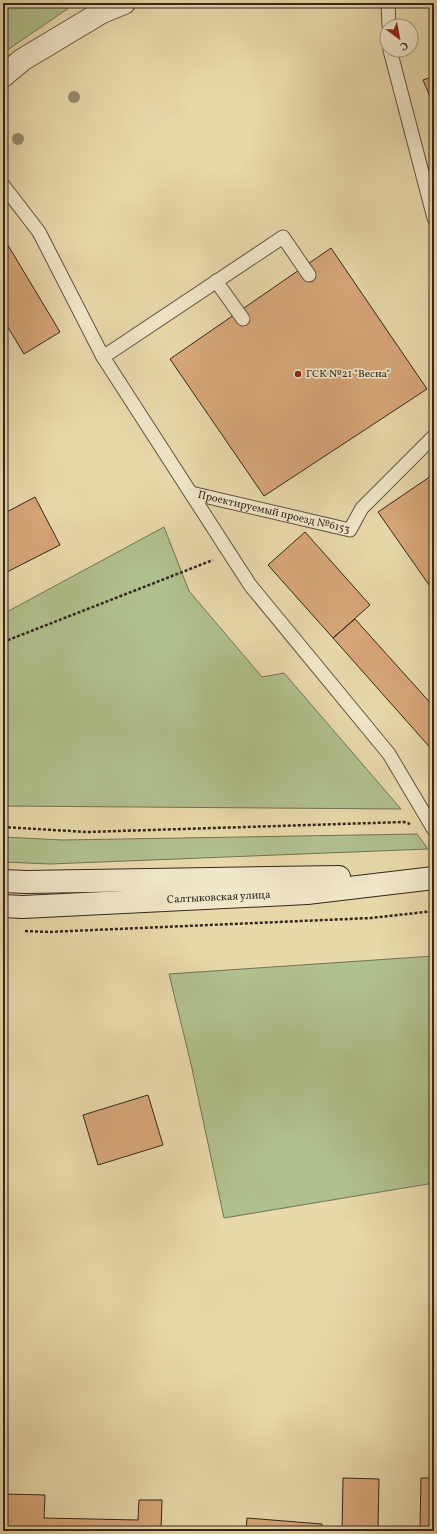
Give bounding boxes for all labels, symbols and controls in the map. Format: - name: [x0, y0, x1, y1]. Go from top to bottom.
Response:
- north arrow: [379, 18, 419, 58]
- text: С: [397, 37, 410, 53]
- place label: ГСК №21 "Весна": [306, 367, 390, 382]
- marker: ГСК №21 "Весна": [293, 369, 303, 379]
- street label: Проектируемый проезд №6153: [196, 487, 352, 537]
- street label: Салтыковская улица: [167, 887, 271, 907]

